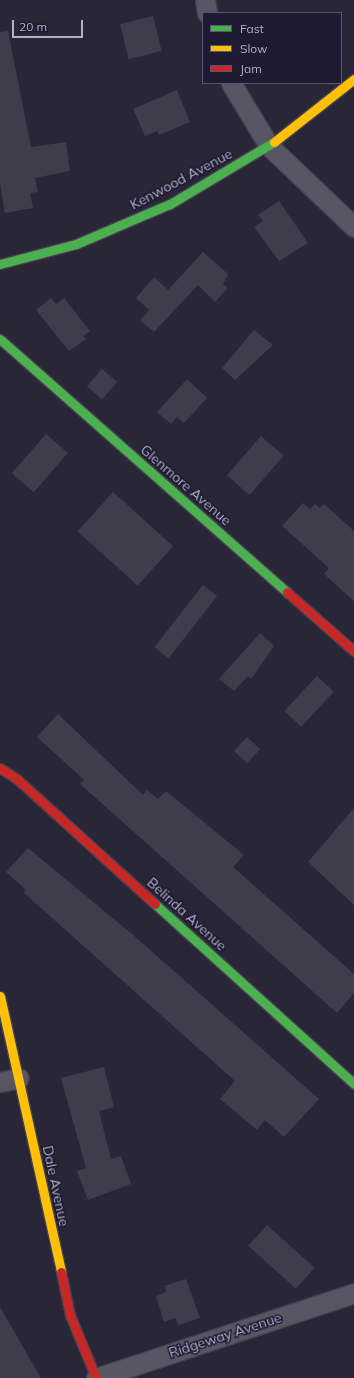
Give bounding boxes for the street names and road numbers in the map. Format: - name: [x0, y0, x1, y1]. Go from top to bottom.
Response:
- street label: Kenwood Avenue: [127, 145, 235, 213]
- street label: Glenmore Avenue: [137, 441, 235, 529]
- street label: Belinda Avenue: [144, 874, 230, 954]
- street label: Dale Avenue: [39, 1144, 73, 1228]
- street label: Ridgeway Avenue: [166, 1309, 284, 1361]

